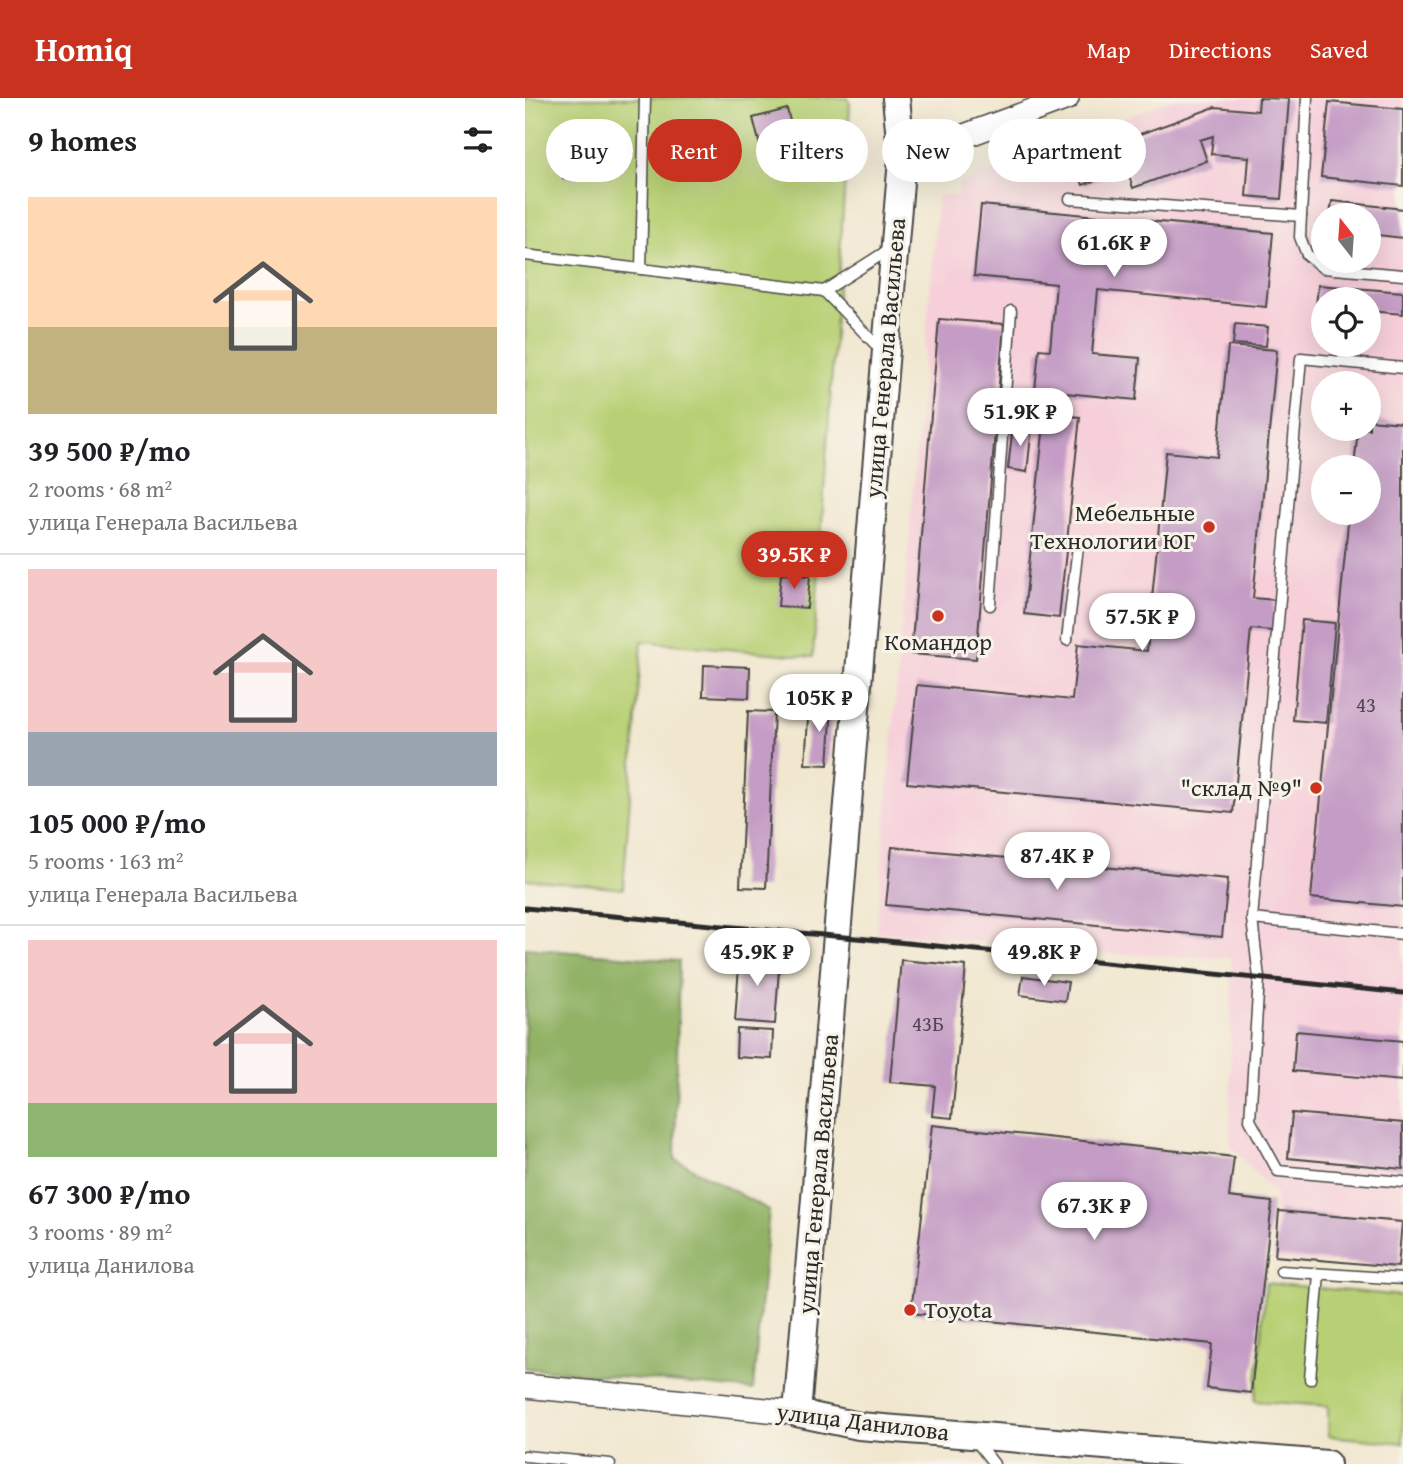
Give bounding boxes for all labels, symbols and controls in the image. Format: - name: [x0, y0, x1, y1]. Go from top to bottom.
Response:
- text: Homiq: [35, 25, 132, 73]
- text: Map: [1087, 32, 1131, 67]
- text: Directions: [1169, 32, 1272, 67]
- text: Saved: [1310, 32, 1368, 67]
- text: 9 homes: [28, 118, 137, 162]
- chip: Buy: [546, 119, 633, 182]
- chip: Rent: [647, 119, 742, 182]
- chip: Filters: [756, 119, 868, 182]
- chip: New: [882, 119, 974, 182]
- chip: Apartment: [988, 119, 1146, 182]
- icon: filters: [459, 121, 497, 159]
- north arrow: [1311, 203, 1381, 273]
- map controls: [1311, 203, 1381, 525]
- street label: улица Генерала Васильева: [855, 216, 914, 501]
- pin: 61.6K ₽: [1049, 220, 1179, 279]
- text: 61.6K ₽: [1077, 225, 1151, 258]
- icon: home: [200, 243, 326, 369]
- button: locate: [1311, 287, 1381, 357]
- button: +: [1311, 371, 1381, 441]
- pin: 51.9K ₽: [955, 388, 1085, 448]
- text: 51.9K ₽: [983, 394, 1057, 427]
- text: 39 500 ₽/mo: [28, 428, 191, 472]
- button: −: [1311, 455, 1381, 525]
- text: 2 rooms · 68 m²: [28, 472, 172, 505]
- place label: Мебельные Технологии ЮГ: [1030, 495, 1195, 558]
- text: улица Генерала Васильева: [28, 505, 298, 538]
- marker: Мебельные Технологии ЮГ: [1201, 519, 1217, 535]
- pin: 39.5K ₽: [729, 532, 859, 591]
- text: 39.5K ₽: [757, 537, 831, 570]
- pin: 57.5K ₽: [1077, 594, 1207, 653]
- text: 57.5K ₽: [1105, 599, 1179, 632]
- marker: Командор: [930, 608, 946, 624]
- icon: home: [200, 615, 326, 741]
- place label: Командор: [884, 624, 992, 659]
- pin: 105K ₽: [762, 674, 876, 734]
- text: 105K ₽: [785, 680, 853, 713]
- house number: 43: [1356, 689, 1376, 720]
- place label: "склад №9": [1181, 770, 1302, 805]
- marker: "склад №9": [1308, 780, 1324, 796]
- text: 105 000 ₽/mo: [28, 800, 206, 844]
- pin: 87.4K ₽: [992, 832, 1122, 892]
- text: 87.4K ₽: [1020, 838, 1094, 871]
- text: 5 rooms · 163 m²: [28, 844, 183, 877]
- text: улица Генерала Васильева: [28, 877, 298, 910]
- pin: 45.9K ₽: [692, 928, 822, 988]
- pin: 49.8K ₽: [979, 928, 1109, 988]
- text: 45.9K ₽: [720, 934, 794, 967]
- text: 49.8K ₽: [1007, 934, 1081, 967]
- icon: home: [200, 986, 326, 1112]
- house number: 43Б: [912, 1008, 944, 1039]
- street label: улица Генерала Васильева: [788, 1032, 847, 1317]
- text: 67 300 ₽/mo: [28, 1171, 191, 1215]
- pin: 67.3K ₽: [1029, 1182, 1159, 1242]
- text: 67.3K ₽: [1057, 1188, 1131, 1221]
- text: 3 rooms · 89 m²: [28, 1215, 172, 1248]
- text: улица Данилова: [28, 1248, 194, 1281]
- place label: Toyota: [924, 1292, 993, 1327]
- marker: Toyota: [902, 1302, 918, 1318]
- street label: улица Данилова: [774, 1393, 952, 1450]

